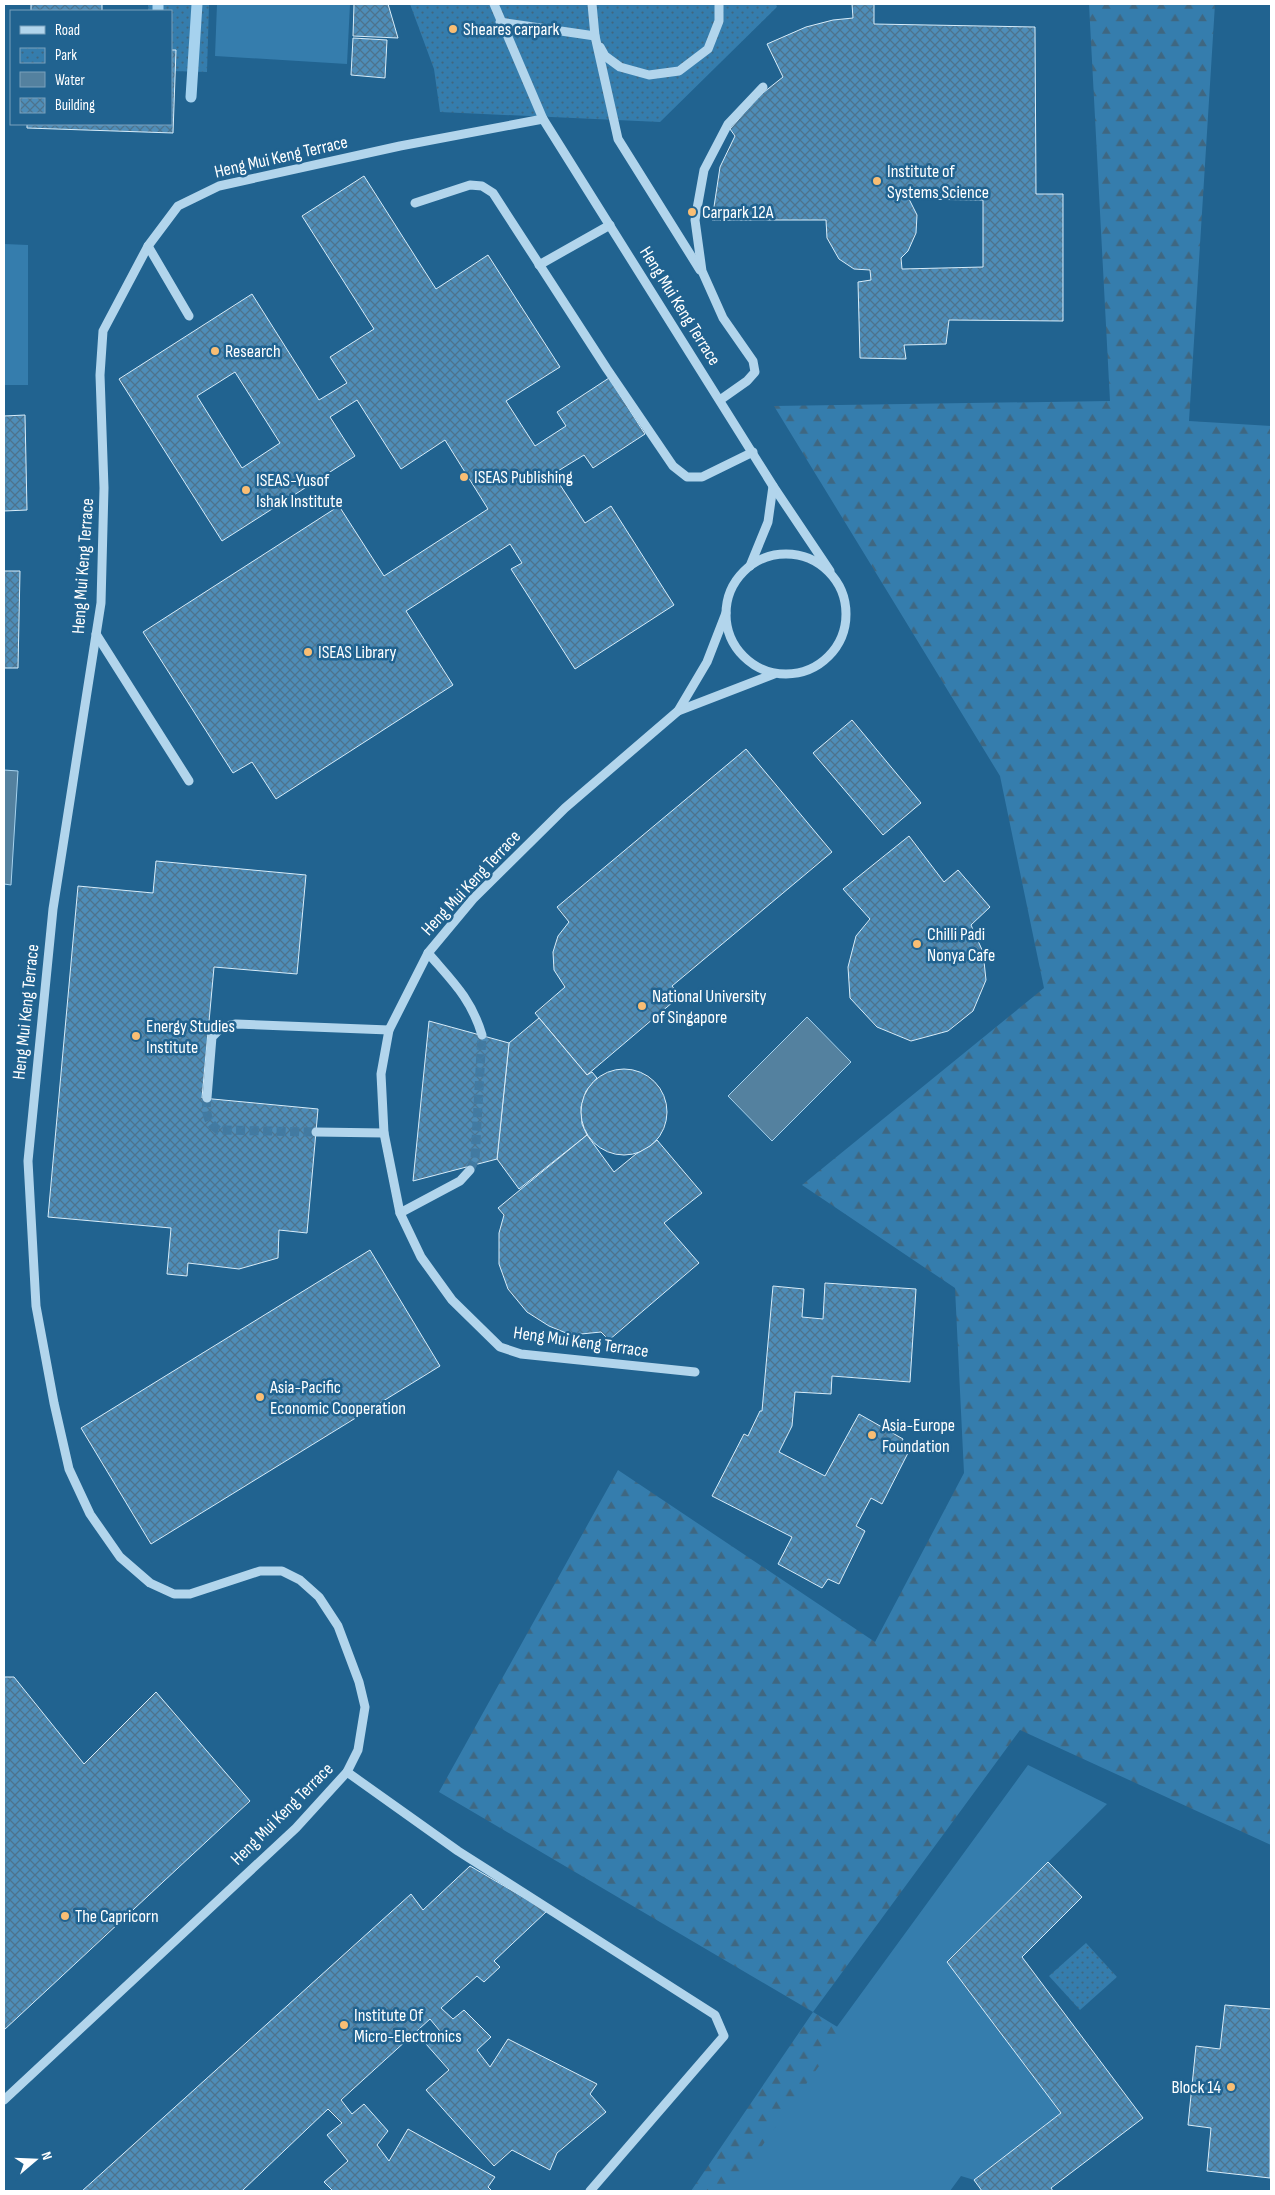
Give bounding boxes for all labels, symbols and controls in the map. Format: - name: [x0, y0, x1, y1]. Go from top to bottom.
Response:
- legend: [10, 10, 172, 125]
- place label: Sheares carpark: [463, 19, 560, 40]
- text: Road: [55, 21, 80, 40]
- marker: Sheares carpark: [447, 23, 459, 35]
- text: Park: [55, 46, 77, 65]
- text: Water: [55, 71, 86, 90]
- text: Building: [55, 96, 95, 115]
- street label: Heng Mui Keng Terrace: [212, 131, 350, 183]
- place label: Institute of Systems Science: [887, 161, 989, 203]
- marker: Institute of Systems Science: [871, 175, 883, 187]
- place label: Carpark 12A: [702, 202, 774, 223]
- marker: Carpark 12A: [686, 206, 698, 218]
- street label: Heng Mui Keng Terrace: [635, 243, 725, 369]
- place label: Research: [225, 341, 281, 362]
- marker: Research: [209, 345, 221, 357]
- place label: ISEAS Publishing: [474, 467, 573, 488]
- place label: ISEAS-Yusof Ishak Institute: [256, 470, 343, 512]
- marker: ISEAS Publishing: [458, 471, 470, 483]
- marker: ISEAS-Yusof Ishak Institute: [240, 484, 252, 496]
- street label: Heng Mui Keng Terrace: [68, 497, 98, 635]
- place label: ISEAS Library: [318, 642, 396, 663]
- marker: ISEAS Library: [302, 646, 314, 658]
- street label: Heng Mui Keng Terrace: [417, 826, 525, 940]
- place label: Chilli Padi Nonya Cafe: [927, 924, 995, 966]
- marker: Chilli Padi Nonya Cafe: [911, 938, 923, 950]
- street label: Heng Mui Keng Terrace: [8, 943, 44, 1081]
- place label: National University of Singapore: [652, 986, 767, 1028]
- marker: National University of Singapore: [636, 1000, 648, 1012]
- place label: Energy Studies Institute: [146, 1016, 235, 1058]
- marker: Energy Studies Institute: [130, 1030, 142, 1042]
- street label: Heng Mui Keng Terrace: [512, 1322, 650, 1362]
- place label: Asia-Pacific Economic Cooperation: [269, 1377, 406, 1419]
- marker: Asia-Pacific Economic Cooperation: [254, 1391, 266, 1403]
- place label: Asia-Europe Foundation: [881, 1415, 955, 1457]
- marker: Asia-Europe Foundation: [866, 1429, 878, 1441]
- street label: Heng Mui Keng Terrace: [226, 1758, 338, 1870]
- place label: The Capricorn: [75, 1906, 159, 1927]
- marker: The Capricorn: [59, 1910, 71, 1922]
- place label: Institute Of Micro-Electronics: [354, 2005, 462, 2047]
- marker: Institute Of Micro-Electronics: [338, 2019, 350, 2031]
- place label: Block 14: [1171, 2077, 1221, 2098]
- marker: Block 14: [1225, 2081, 1237, 2093]
- north arrow: [10, 2135, 60, 2185]
- text: N: [38, 2150, 56, 2162]

